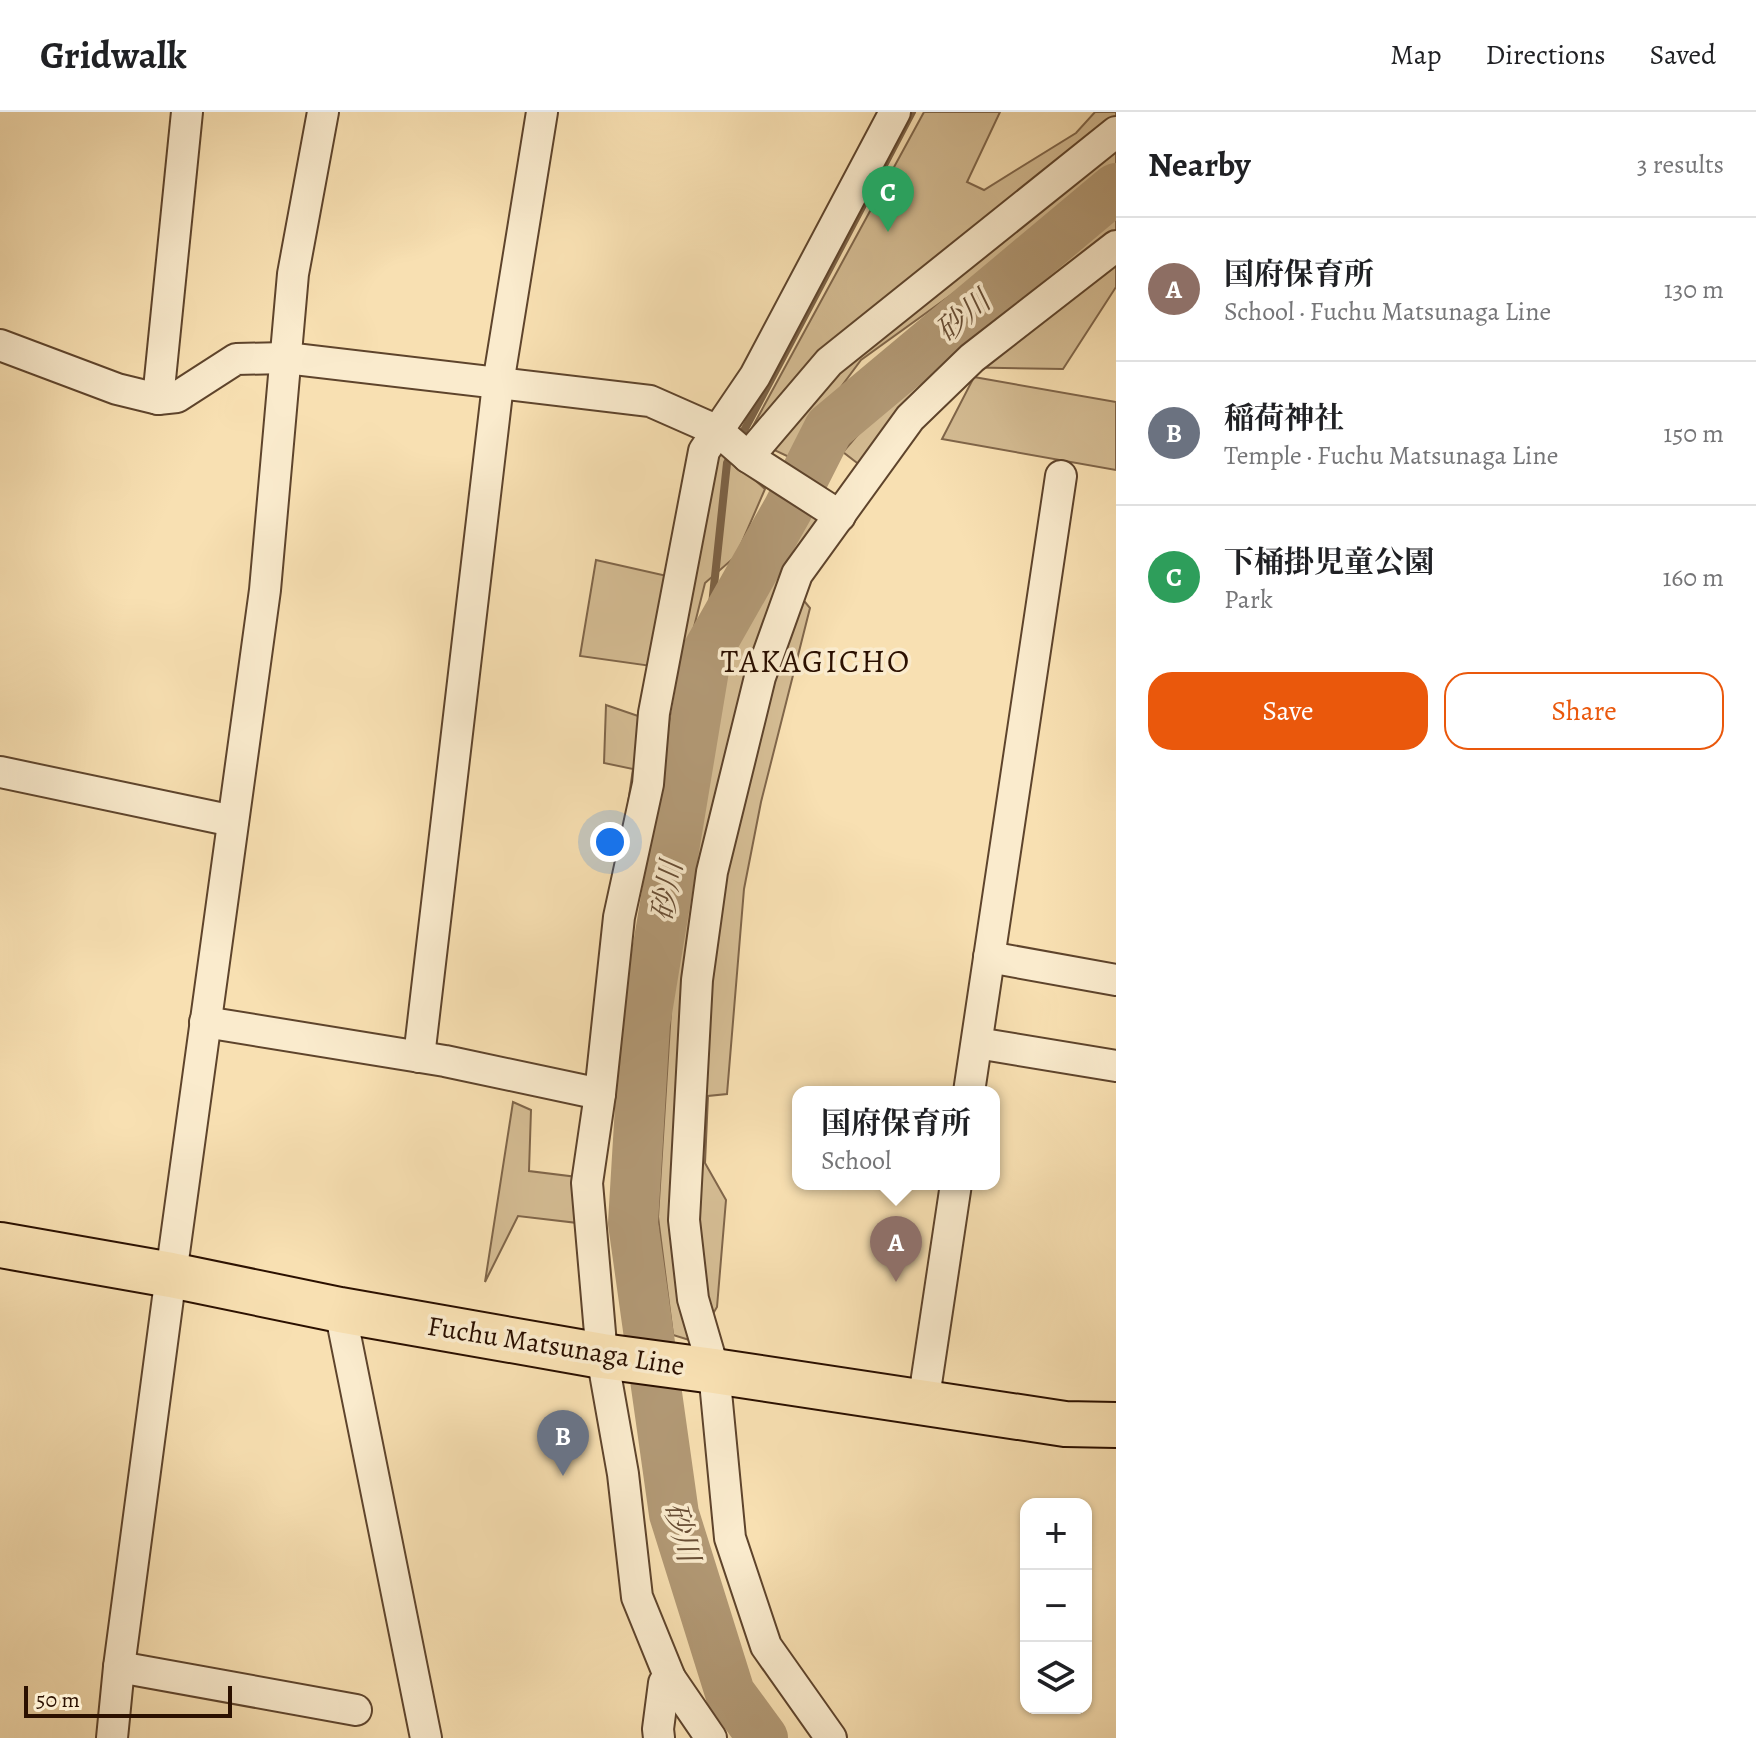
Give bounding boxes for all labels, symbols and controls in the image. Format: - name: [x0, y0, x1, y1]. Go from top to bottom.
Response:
- text: Gridwalk: [40, 29, 187, 81]
- text: Map: [1390, 36, 1441, 74]
- text: Directions: [1485, 36, 1606, 74]
- text: Saved: [1650, 36, 1716, 74]
- text: Nearby: [1148, 141, 1251, 188]
- text: 3 results: [1637, 147, 1724, 182]
- pin: C: [862, 166, 914, 232]
- text: 国府保育所: [1224, 254, 1374, 294]
- text: A: [1166, 272, 1182, 307]
- text: 130 m: [1664, 272, 1724, 307]
- water label: 砂川: [927, 279, 1001, 351]
- text: School · Fuchu Matsunaga Line: [1224, 294, 1551, 329]
- text: 稲荷神社: [1224, 398, 1344, 438]
- text: B: [1166, 416, 1182, 451]
- text: 150 m: [1663, 416, 1724, 451]
- text: Temple · Fuchu Matsunaga Line: [1224, 438, 1558, 473]
- text: 下桶掛児童公園: [1224, 542, 1434, 582]
- text: C: [1166, 560, 1182, 595]
- text: 160 m: [1662, 560, 1724, 595]
- text: Park: [1224, 582, 1273, 617]
- district label: TAKAGICHO: [721, 639, 911, 683]
- button: Save: [1148, 672, 1428, 750]
- button: Share: [1444, 672, 1724, 750]
- your location: [590, 822, 630, 862]
- water label: 砂川: [642, 855, 692, 924]
- popup: [792, 1086, 1000, 1190]
- text: 国府保育所: [821, 1103, 971, 1143]
- text: School: [821, 1143, 891, 1178]
- pin: A: [870, 1216, 922, 1282]
- street label: Fuchu Matsunaga Line: [425, 1307, 687, 1385]
- pin: B: [537, 1410, 589, 1476]
- water label: 砂川: [655, 1498, 710, 1569]
- map controls: [1020, 1498, 1092, 1714]
- button: +: [1020, 1498, 1092, 1570]
- button: −: [1020, 1570, 1092, 1642]
- button: layers: [1020, 1642, 1092, 1714]
- scale bar: [24, 1682, 232, 1718]
- text: 50 m: [36, 1685, 80, 1715]

